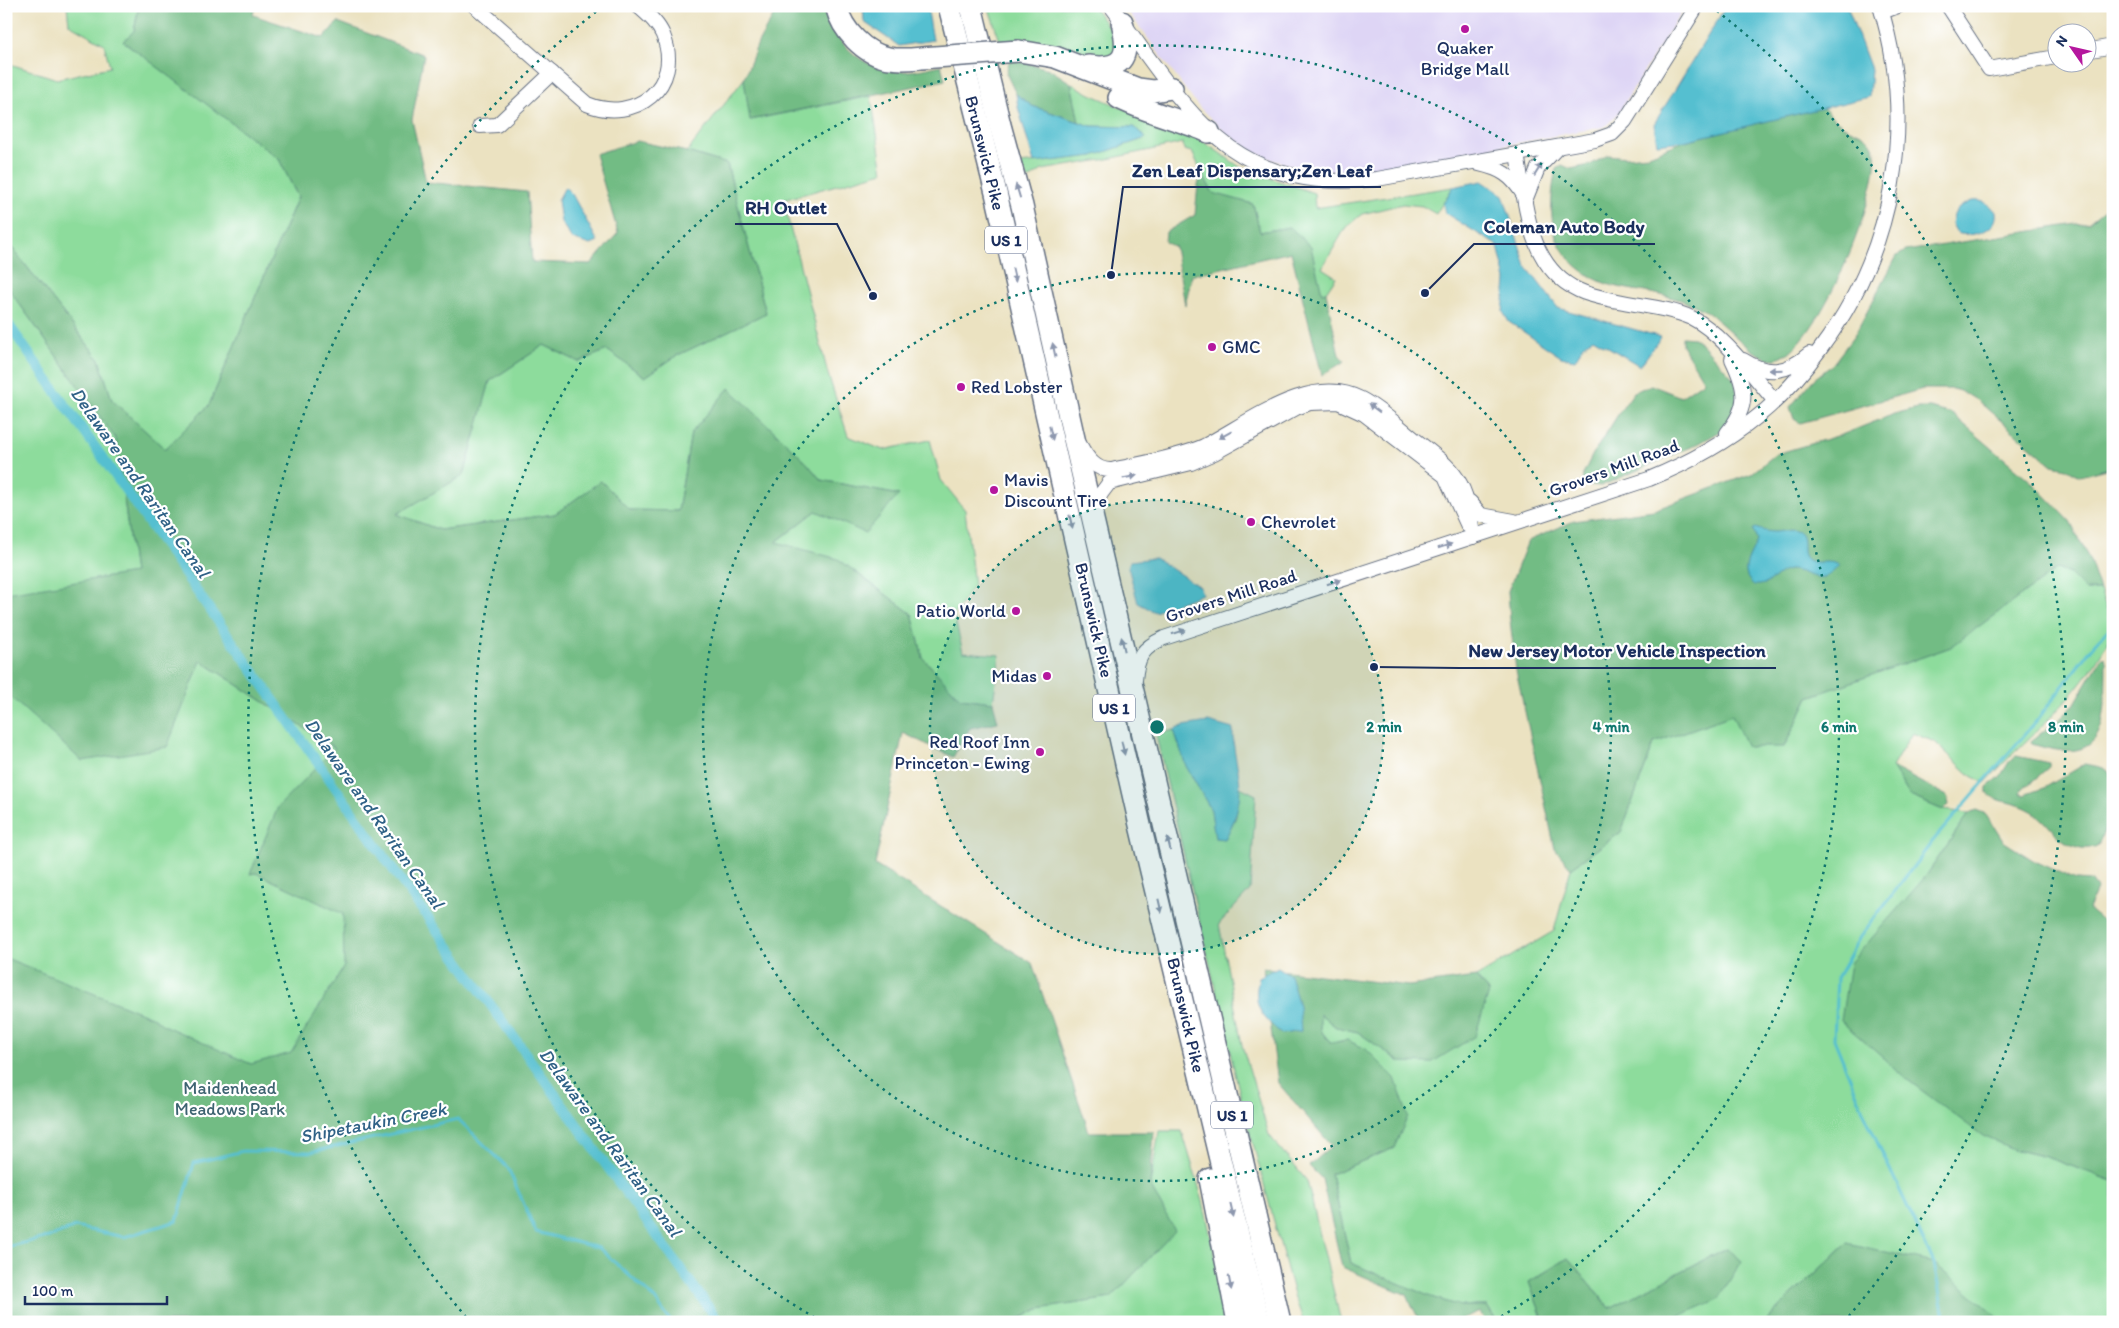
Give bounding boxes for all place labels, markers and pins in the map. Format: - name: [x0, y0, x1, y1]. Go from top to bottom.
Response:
- marker: Quaker Bridge Mall: [1459, 23, 1471, 35]
- place label: Quaker Bridge Mall: [1421, 37, 1509, 80]
- callout: Zen Leaf Dispensary;Zen Leaf: [1123, 153, 1381, 187]
- callout: RH Outlet: [735, 190, 837, 224]
- callout: Coleman Auto Body: [1474, 210, 1655, 244]
- place label: GMC: [1222, 336, 1261, 358]
- marker: GMC: [1206, 341, 1218, 353]
- place label: Red Lobster: [971, 376, 1062, 398]
- marker: Red Lobster: [955, 381, 967, 393]
- place label: Mavis Discount Tire: [1004, 469, 1107, 512]
- marker: Mavis Discount Tire: [988, 484, 1000, 496]
- place label: Chevrolet: [1261, 511, 1336, 533]
- marker: Chevrolet: [1245, 516, 1257, 528]
- place label: Patio World: [916, 600, 1006, 622]
- marker: Patio World: [1010, 605, 1022, 617]
- callout: New Jersey Motor Vehicle Inspection: [1459, 634, 1776, 668]
- place label: Midas: [991, 665, 1037, 687]
- marker: Midas: [1041, 670, 1053, 682]
- centre of rings: [1148, 718, 1166, 736]
- place label: Red Roof Inn Princeton - Ewing: [894, 731, 1031, 774]
- marker: Red Roof Inn Princeton - Ewing: [1034, 746, 1046, 758]

